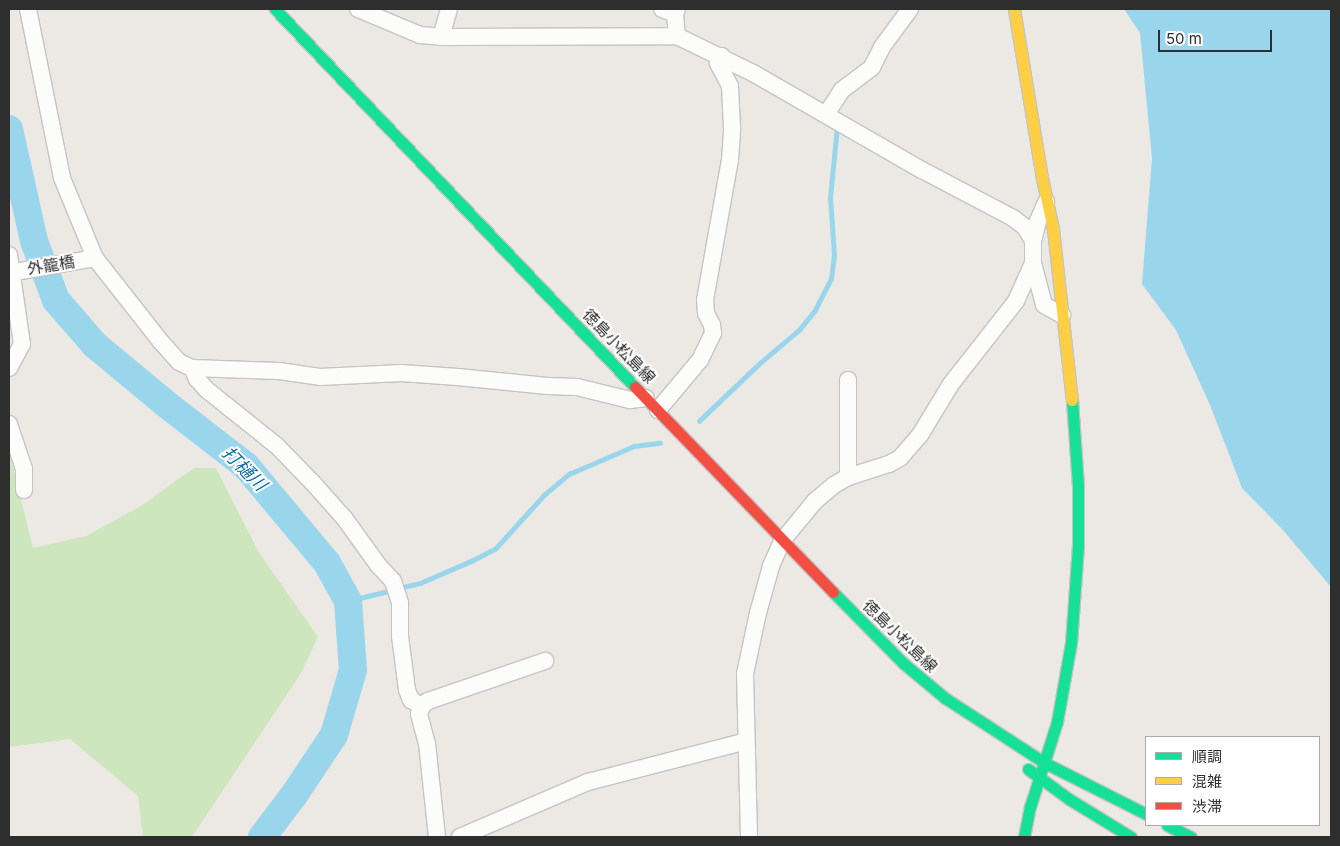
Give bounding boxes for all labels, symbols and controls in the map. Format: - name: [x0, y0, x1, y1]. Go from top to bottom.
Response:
- scale bar: [1160, 20, 1274, 52]
- text: 50 m: [1166, 29, 1202, 48]
- street label: 外籠橋: [26, 252, 76, 278]
- street label: 徳島小松島線: [579, 305, 659, 387]
- water label: 打樋川: [217, 442, 271, 496]
- street label: 徳島小松島線: [859, 596, 941, 676]
- legend: [1145, 736, 1320, 826]
- text: 順調: [1192, 747, 1222, 766]
- text: 混雑: [1192, 772, 1222, 791]
- text: 渋滞: [1192, 797, 1222, 816]

